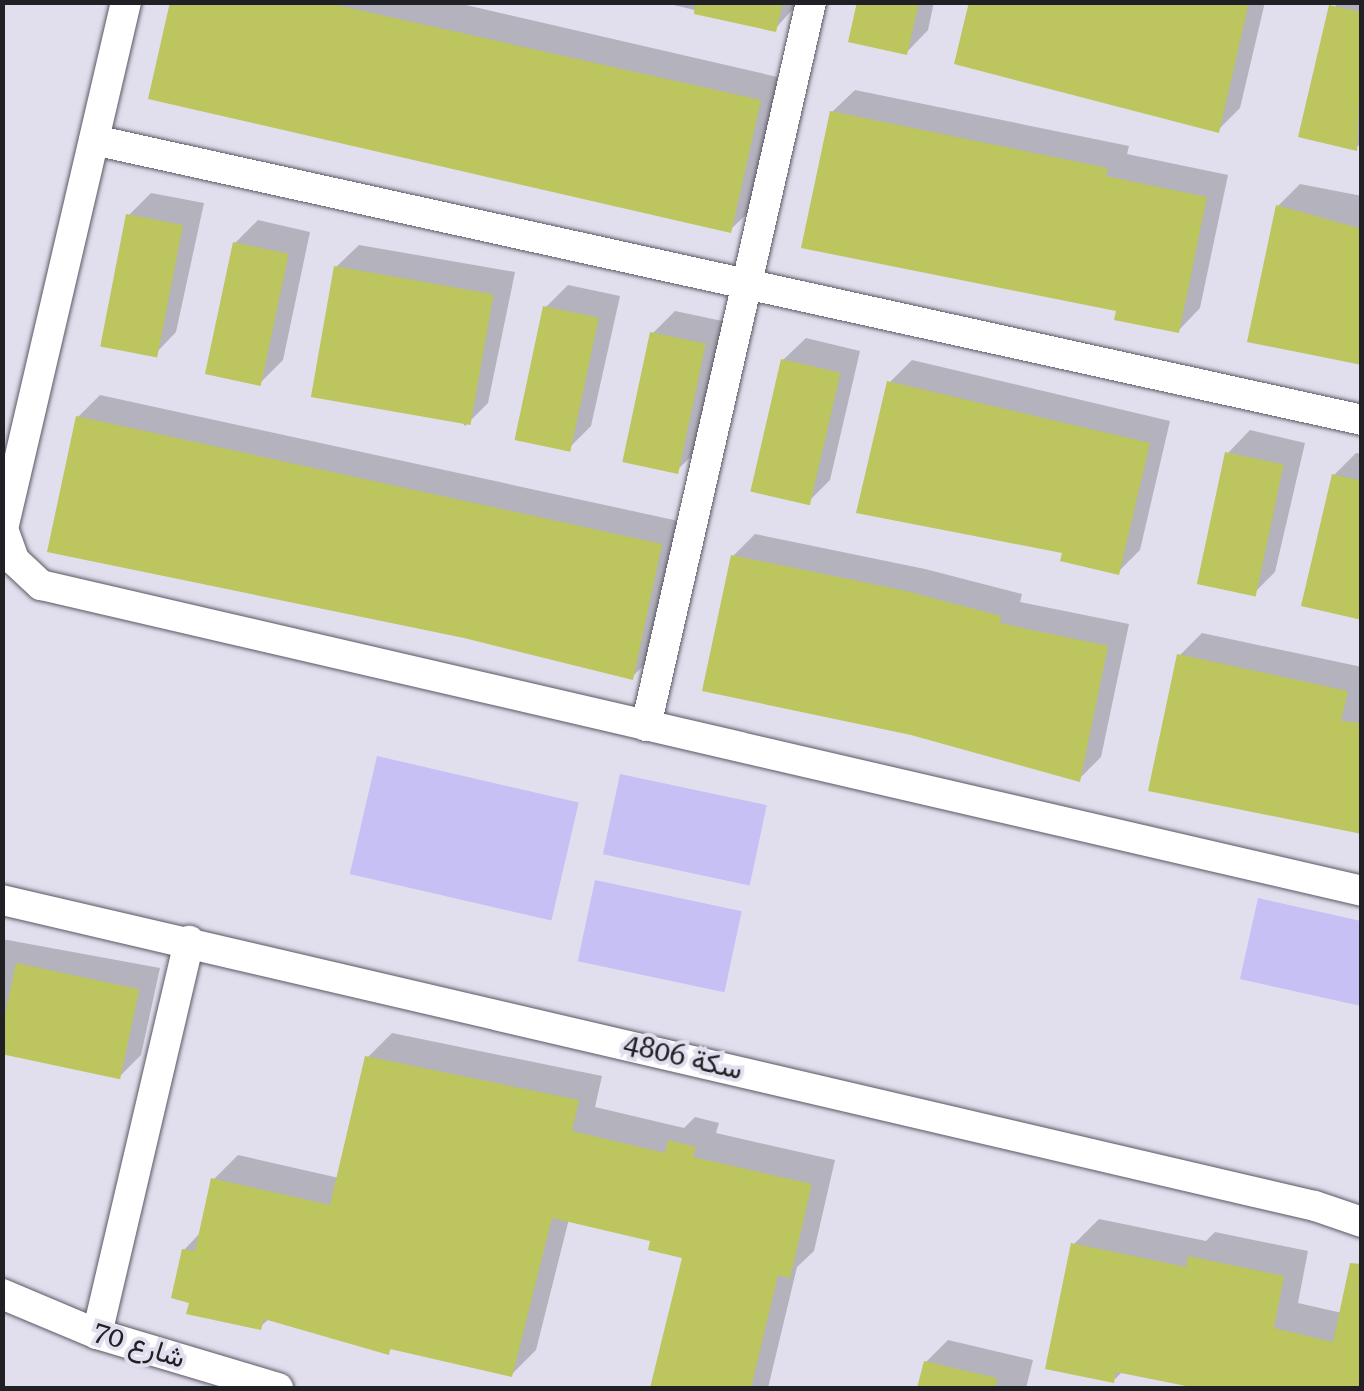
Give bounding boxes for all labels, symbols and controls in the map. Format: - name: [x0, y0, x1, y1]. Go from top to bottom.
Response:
- street label: سكة 4806: [620, 1027, 746, 1087]
- street label: شارع 70: [89, 1314, 189, 1376]

